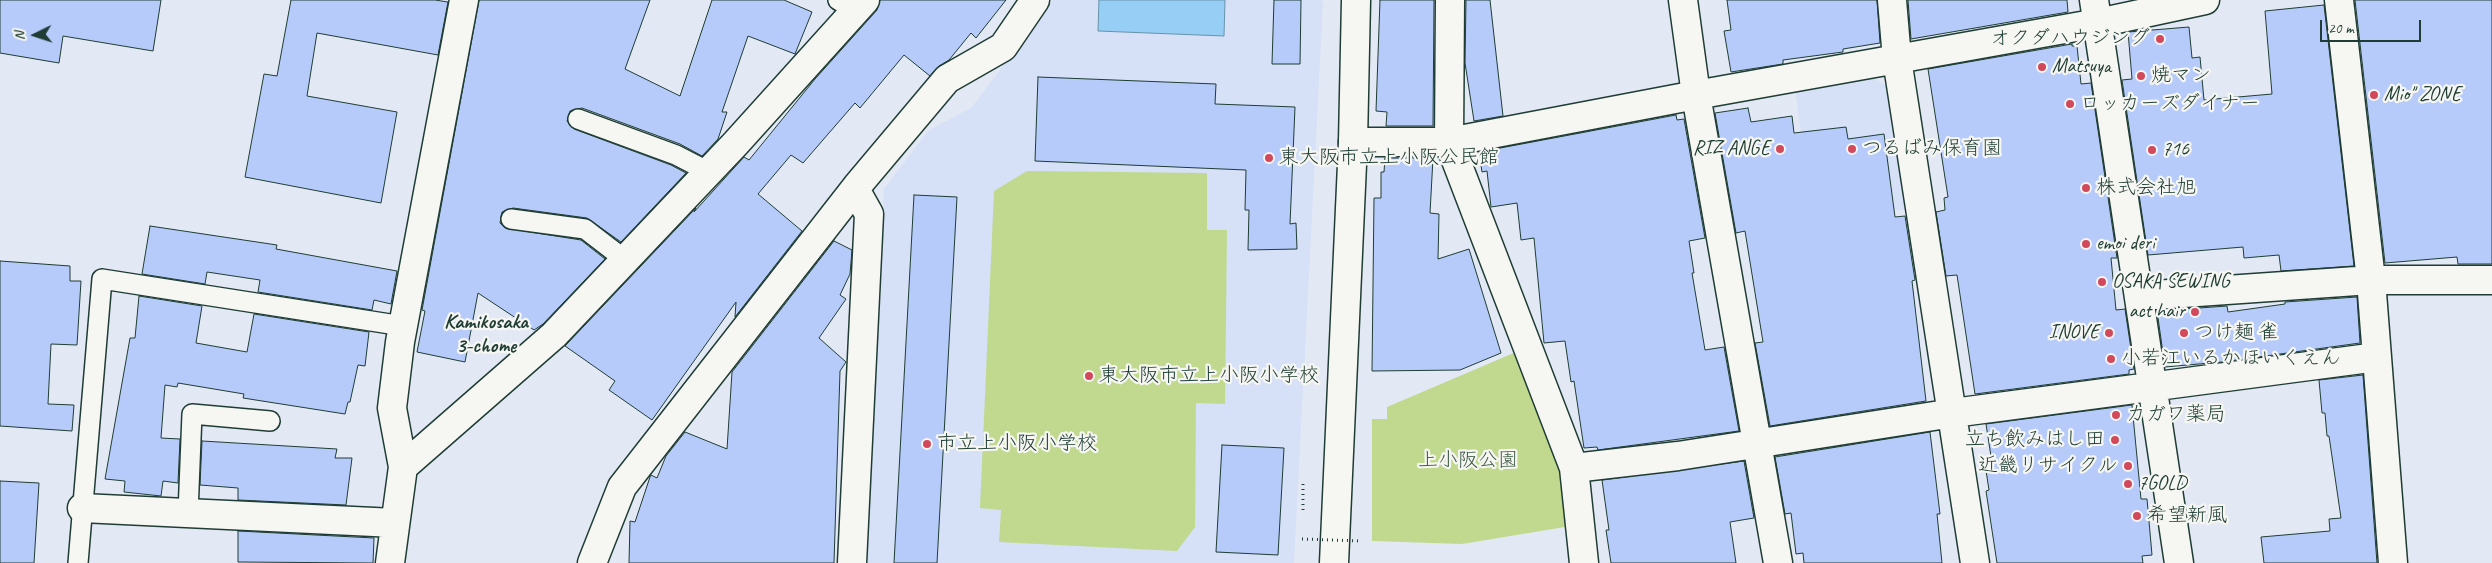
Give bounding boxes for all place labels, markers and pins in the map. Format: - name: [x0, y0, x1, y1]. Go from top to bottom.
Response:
- place label: オクダハウジング: [1990, 27, 2150, 51]
- marker: オクダハウジング: [2154, 33, 2166, 45]
- place label: Matsuya: [2052, 55, 2111, 79]
- marker: Matsuya: [2036, 61, 2048, 73]
- place label: 焼マン: [2151, 64, 2211, 88]
- marker: 焼マン: [2135, 70, 2147, 82]
- place label: Mio'' ZONE: [2384, 83, 2461, 107]
- marker: Mio'' ZONE: [2368, 89, 2380, 101]
- place label: ロッカーズダイナー: [2080, 92, 2260, 116]
- marker: ロッカーズダイナー: [2064, 98, 2076, 110]
- place label: RIZ ANGE: [1693, 137, 1770, 161]
- place label: つるばみ保育園: [1862, 137, 2002, 161]
- place label: 716: [2162, 138, 2189, 162]
- marker: RIZ ANGE: [1774, 143, 1786, 155]
- marker: つるばみ保育園: [1846, 143, 1858, 155]
- marker: 716: [2146, 144, 2158, 156]
- place label: 東大阪市立上小阪公民館: [1279, 146, 1499, 170]
- marker: 東大阪市立上小阪公民館: [1263, 152, 1275, 164]
- place label: 株式会社旭: [2096, 176, 2196, 200]
- marker: 株式会社旭: [2080, 182, 2092, 194]
- place label: emoi deri: [2096, 232, 2155, 256]
- marker: emoi deri: [2080, 238, 2092, 250]
- place label: OSAKA SEWING: [2112, 270, 2229, 294]
- marker: OSAKA SEWING: [2096, 276, 2108, 288]
- place label: act hair: [2129, 300, 2185, 324]
- marker: act hair: [2189, 306, 2201, 318]
- place label: INOVE: [2049, 321, 2099, 345]
- place label: つけ麺 雀: [2194, 321, 2279, 345]
- marker: INOVE: [2103, 327, 2115, 339]
- marker: つけ麺 雀: [2178, 327, 2190, 339]
- place label: 小若江いるかほいくえん: [2121, 347, 2341, 371]
- marker: 小若江いるかほいくえん: [2105, 353, 2117, 365]
- place label: 東大阪市立上小阪小学校: [1099, 364, 1319, 388]
- marker: 東大阪市立上小阪小学校: [1083, 370, 1095, 382]
- place label: カガワ薬局: [2126, 403, 2226, 427]
- marker: カガワ薬局: [2110, 409, 2122, 421]
- place label: 立ち飲みはし田: [1965, 428, 2105, 452]
- place label: 市立上小阪小学校: [937, 432, 1097, 456]
- marker: 立ち飲みはし田: [2109, 434, 2121, 446]
- marker: 市立上小阪小学校: [921, 438, 933, 450]
- place label: 近畿リサイクル: [1978, 454, 2118, 478]
- marker: 近畿リサイクル: [2122, 460, 2134, 472]
- place label: 7GOLD: [2138, 472, 2187, 496]
- marker: 7GOLD: [2122, 478, 2134, 490]
- place label: 希望新風: [2147, 504, 2227, 528]
- marker: 希望新風: [2131, 510, 2143, 522]

